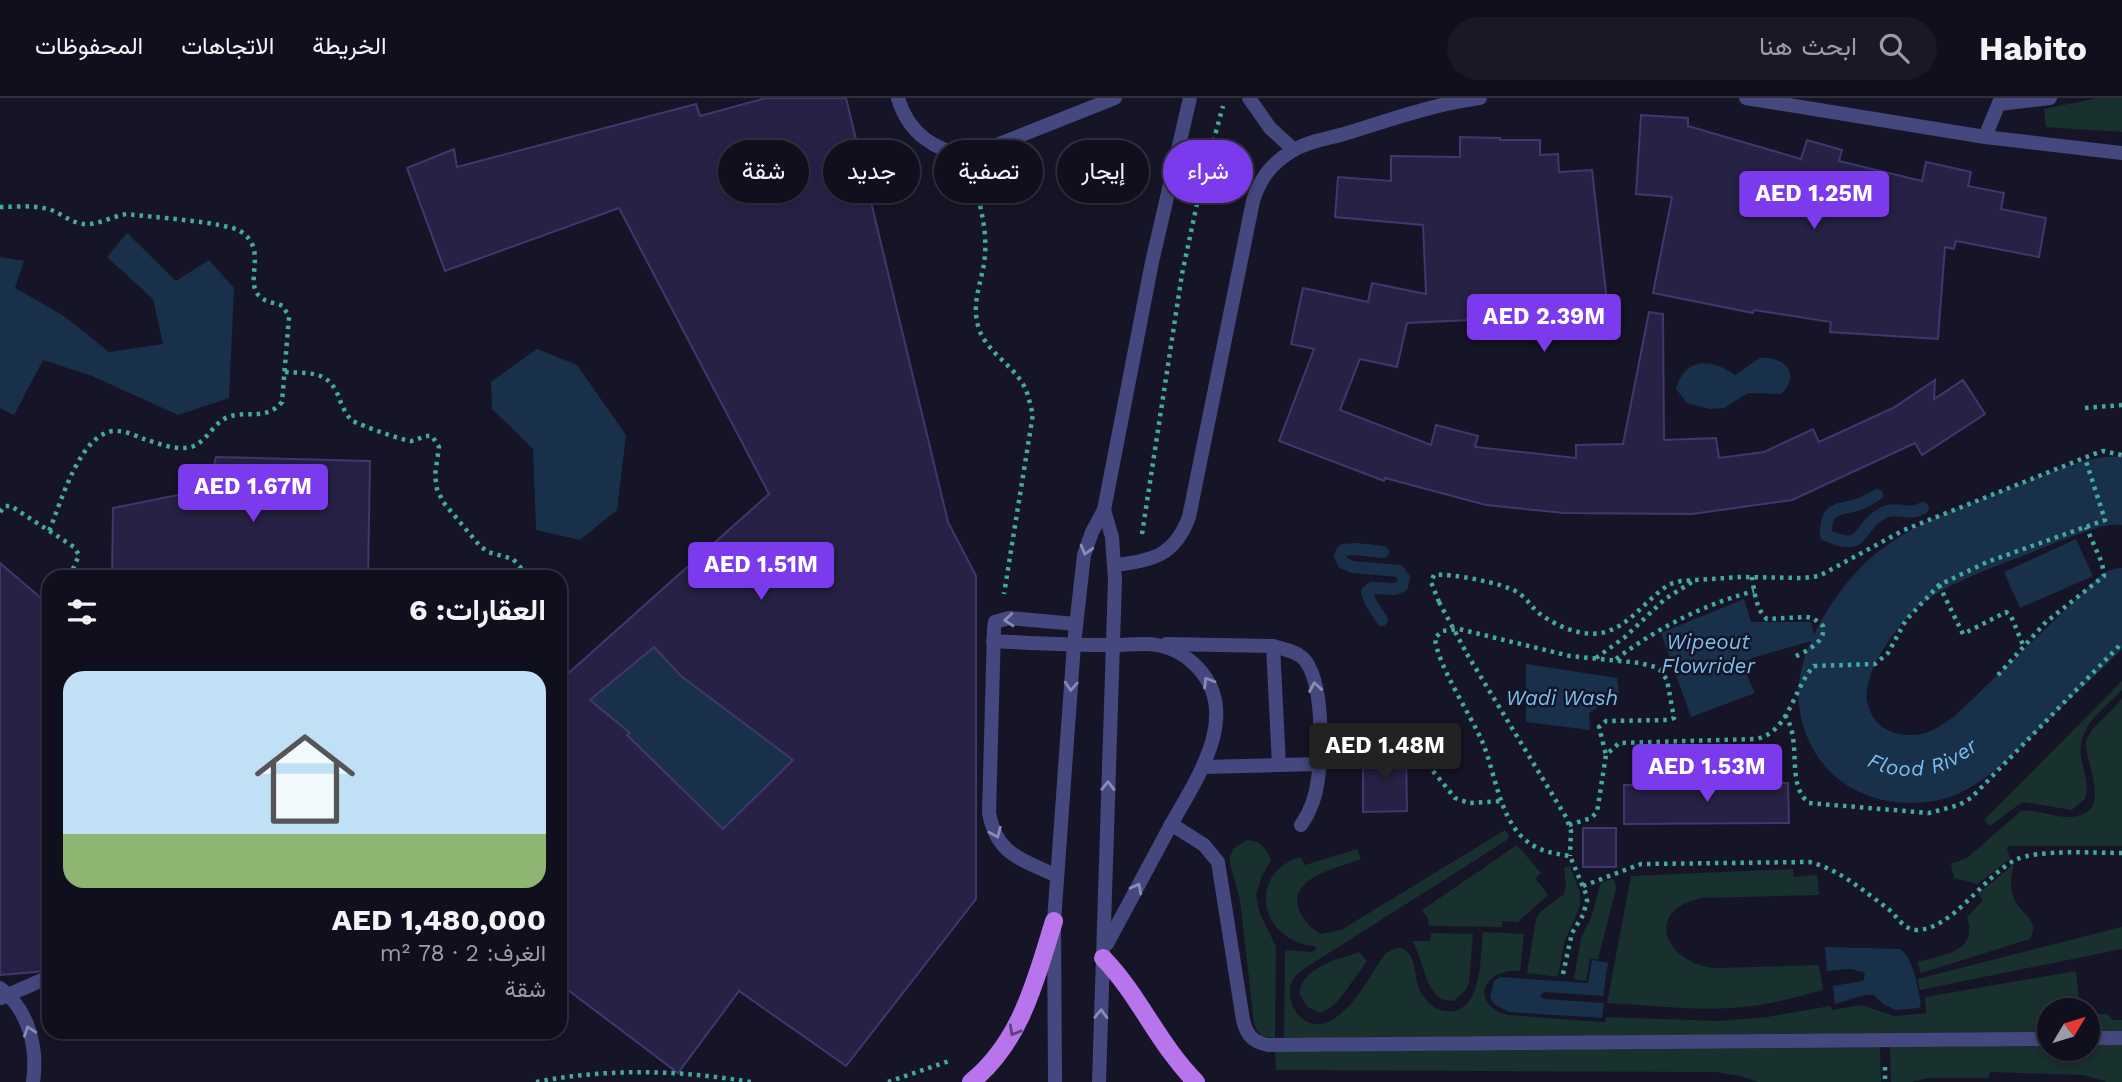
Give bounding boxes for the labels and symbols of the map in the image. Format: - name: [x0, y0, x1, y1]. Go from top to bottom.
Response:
- pin: AED 1.25M: [1734, 172, 1894, 231]
- pin: AED 2.39M: [1464, 294, 1624, 354]
- pin: AED 1.67M: [173, 464, 333, 524]
- pin: AED 1.51M: [681, 542, 841, 602]
- one-way arrow: [1080, 544, 1095, 556]
- one-way arrow: [1003, 612, 1014, 627]
- water label: Wipeout Flowrider: [1661, 629, 1756, 678]
- one-way arrow: [1203, 677, 1216, 690]
- one-way arrow: [1064, 680, 1079, 691]
- one-way arrow: [1308, 681, 1323, 693]
- water label: Wadi Wash: [1506, 685, 1618, 710]
- pin: AED 1.48M: [1305, 724, 1465, 783]
- water label: Flood River: [1864, 733, 1982, 781]
- pin: AED 1.53M: [1627, 744, 1787, 804]
- one-way arrow: [1100, 781, 1116, 791]
- one-way arrow: [987, 826, 1001, 838]
- one-way arrow: [1128, 883, 1142, 895]
- north arrow: [2037, 998, 2100, 1060]
- one-way arrow: [1094, 1008, 1109, 1019]
- one-way arrow: [1009, 1023, 1022, 1036]
- one-way arrow: [23, 1025, 37, 1037]

